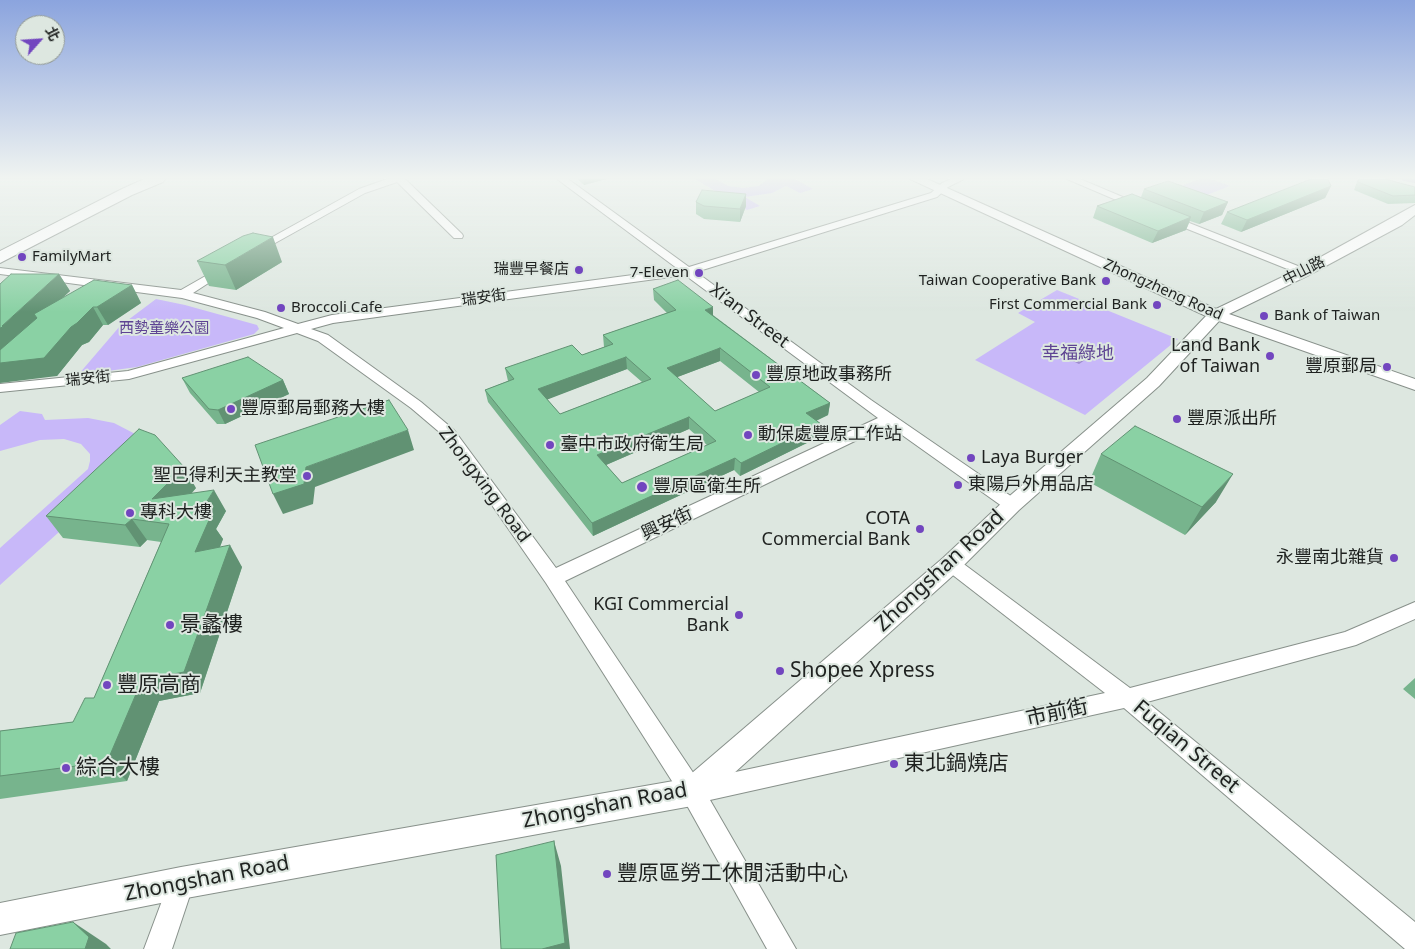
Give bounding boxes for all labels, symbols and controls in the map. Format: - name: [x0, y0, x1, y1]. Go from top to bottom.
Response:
- north arrow: [15, 15, 65, 65]
- text: 北: [41, 23, 65, 44]
- place label: FamilyMart: [32, 248, 111, 266]
- marker: FamilyMart: [16, 251, 28, 263]
- street label: 中山路: [1280, 253, 1328, 289]
- street label: Zhongzheng Road: [1101, 256, 1225, 324]
- place label: 瑞豐早餐店: [494, 261, 569, 279]
- marker: 瑞豐早餐店: [573, 264, 585, 276]
- place label: 7-Eleven: [630, 264, 689, 282]
- marker: 7-Eleven: [693, 267, 705, 279]
- place label: Taiwan Cooperative Bank: [919, 272, 1096, 290]
- marker: Taiwan Cooperative Bank: [1100, 275, 1112, 287]
- street label: Xi’an Street: [705, 279, 793, 353]
- street label: 瑞安街: [460, 286, 508, 310]
- place label: First Commercial Bank: [989, 296, 1147, 314]
- place label: Broccoli Cafe: [291, 299, 382, 317]
- marker: First Commercial Bank: [1151, 299, 1163, 311]
- marker: Broccoli Cafe: [275, 302, 287, 314]
- place label: Bank of Taiwan: [1274, 307, 1380, 325]
- marker: Bank of Taiwan: [1258, 310, 1270, 322]
- park label: 西勢童樂公園: [119, 320, 209, 338]
- place label: Land Bank of Taiwan: [1171, 335, 1260, 378]
- park label: 幸福綠地: [1042, 343, 1114, 365]
- marker: Land Bank of Taiwan: [1264, 350, 1276, 362]
- place label: 豐原郵局: [1305, 356, 1377, 378]
- marker: 豐原郵局: [1381, 361, 1393, 373]
- place label: 豐原地政事務所: [766, 364, 892, 386]
- street label: 瑞安街: [65, 368, 111, 390]
- marker: 豐原地政事務所: [750, 369, 762, 381]
- place label: 豐原郵局郵務大樓: [241, 398, 385, 420]
- marker: 豐原郵局郵務大樓: [225, 403, 237, 415]
- place label: 豐原派出所: [1187, 408, 1277, 430]
- marker: 豐原派出所: [1171, 413, 1183, 425]
- street label: Zhongxing Road: [434, 423, 534, 547]
- place label: 動保處豐原工作站: [758, 424, 902, 446]
- marker: 動保處豐原工作站: [742, 429, 754, 441]
- place label: 臺中市政府衛生局: [560, 434, 704, 456]
- marker: 臺中市政府衛生局: [544, 439, 556, 451]
- place label: Laya Burger: [981, 447, 1083, 469]
- marker: Laya Burger: [965, 452, 977, 464]
- place label: 聖巴得利天主教堂: [153, 465, 297, 487]
- marker: 聖巴得利天主教堂: [301, 470, 313, 482]
- place label: 東陽戶外用品店: [968, 474, 1094, 496]
- place label: 豐原區衛生所: [653, 476, 761, 498]
- marker: 東陽戶外用品店: [952, 479, 964, 491]
- marker: 豐原區衛生所: [635, 480, 649, 494]
- place label: 專科大樓: [140, 502, 212, 524]
- street label: 興安街: [638, 503, 696, 545]
- street label: Zhongshan Road: [870, 505, 1010, 637]
- marker: 專科大樓: [124, 507, 136, 519]
- place label: COTA Commercial Bank: [762, 508, 910, 550]
- marker: COTA Commercial Bank: [914, 523, 926, 535]
- place label: 永豐南北雜貨: [1276, 547, 1384, 569]
- marker: 永豐南北雜貨: [1388, 552, 1400, 564]
- place label: KGI Commercial Bank: [593, 594, 729, 636]
- marker: KGI Commercial Bank: [733, 609, 745, 621]
- place label: 景蠡樓: [180, 612, 243, 638]
- marker: 景蠡樓: [164, 619, 176, 631]
- place label: Shopee Xpress: [790, 658, 935, 684]
- marker: Shopee Xpress: [774, 665, 786, 677]
- place label: 豐原高商: [117, 672, 201, 698]
- marker: 豐原高商: [101, 679, 113, 691]
- street label: 市前街: [1024, 694, 1090, 732]
- street label: Fuqian Street: [1128, 695, 1244, 799]
- place label: 東北鍋燒店: [904, 751, 1009, 777]
- place label: 綜合大樓: [76, 755, 160, 781]
- marker: 東北鍋燒店: [888, 758, 900, 770]
- marker: 綜合大樓: [60, 762, 72, 774]
- street label: Zhongshan Road: [520, 778, 690, 834]
- street label: Zhongshan Road: [122, 851, 292, 907]
- place label: 豐原區勞工休閒活動中心: [617, 861, 848, 887]
- marker: 豐原區勞工休閒活動中心: [601, 868, 613, 880]

